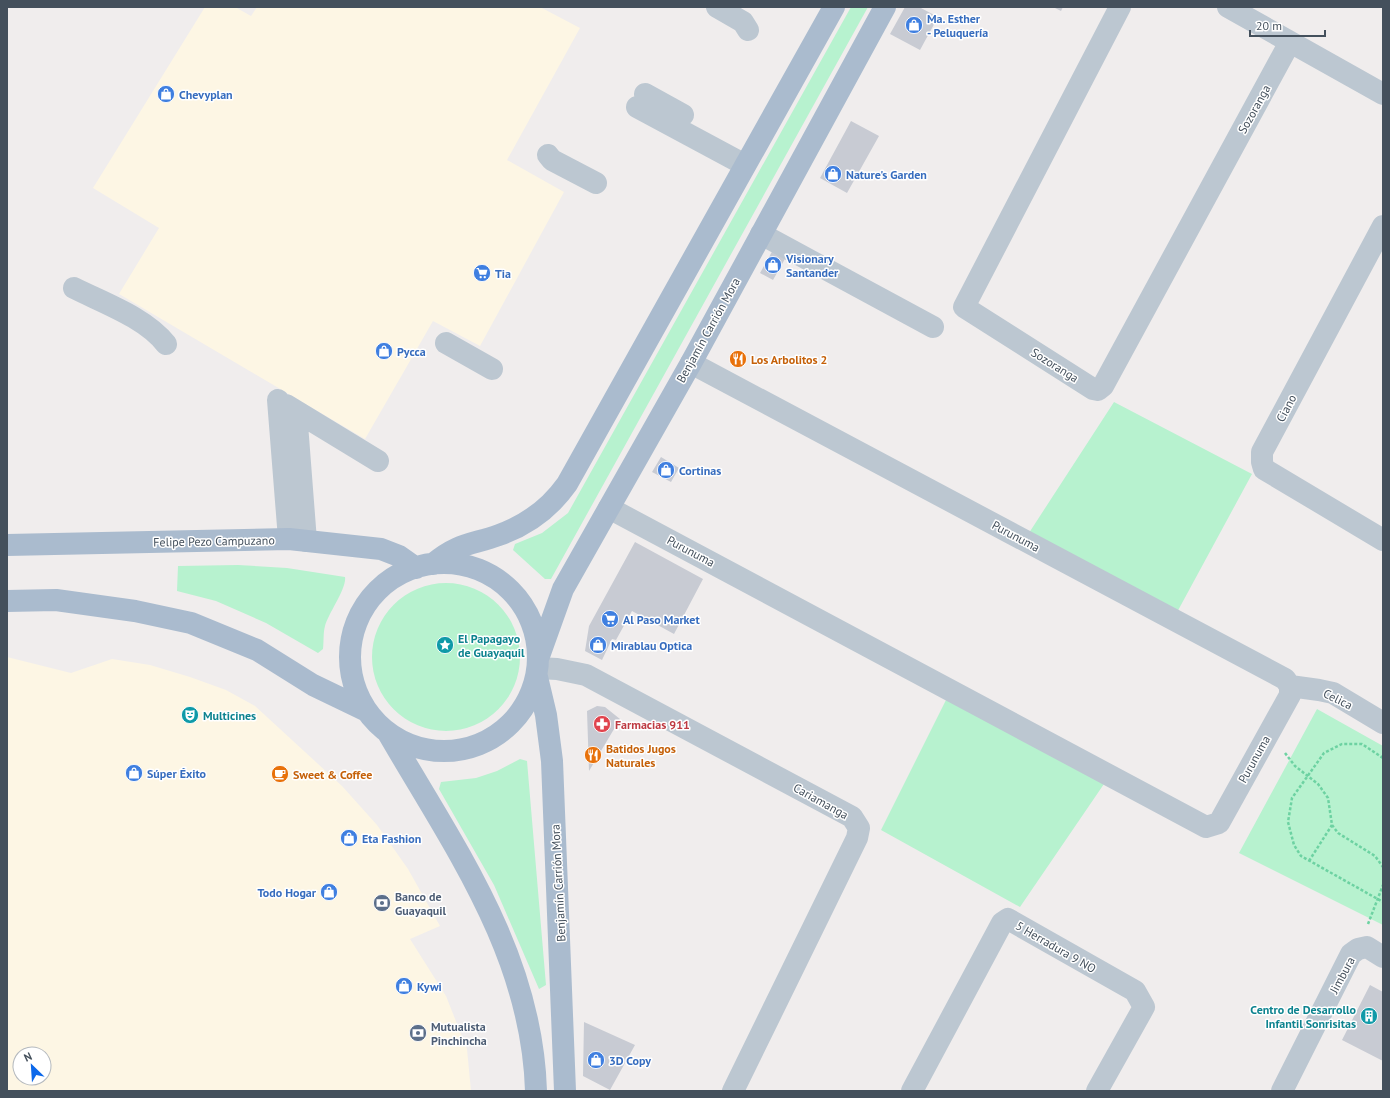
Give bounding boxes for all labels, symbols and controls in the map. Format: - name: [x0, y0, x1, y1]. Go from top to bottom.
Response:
- place label: Ma. Esther - Peluquería: [927, 11, 988, 40]
- scale bar: [1250, 12, 1325, 38]
- shop icon: Ma. Esther - Peluquería: [904, 15, 924, 35]
- text: 20 m: [1256, 18, 1282, 33]
- street label: Sozoranga: [1235, 82, 1273, 136]
- shop icon: Chevyplan: [156, 84, 176, 104]
- place label: Chevyplan: [179, 87, 233, 102]
- shop icon: Nature's Garden: [823, 164, 843, 184]
- place label: Nature's Garden: [846, 167, 927, 182]
- place label: Visionary Santander: [785, 251, 839, 280]
- shop icon: Visionary Santander: [763, 255, 783, 275]
- supermarket icon: Tia: [472, 263, 492, 283]
- place label: Tia: [495, 266, 511, 281]
- street label: Benjamín Carrión Mora: [673, 275, 743, 385]
- shop icon: Pycca: [374, 341, 394, 361]
- place label: Pycca: [397, 344, 426, 359]
- street label: Sozoranga: [1028, 345, 1082, 385]
- restaurant icon: Los Arbolitos 2: [728, 349, 748, 369]
- place label: Los Arbolitos 2: [751, 352, 827, 367]
- street label: Ciano: [1273, 392, 1299, 424]
- shop icon: Cortinas: [656, 460, 676, 480]
- place label: Cortinas: [679, 463, 721, 478]
- street label: Purunuma: [990, 517, 1043, 555]
- street label: Felipe Pezo Campuzano: [153, 532, 275, 550]
- street label: Purunuma: [665, 532, 718, 570]
- supermarket icon: Al Paso Market: [600, 609, 620, 629]
- place label: Al Paso Market: [623, 612, 700, 627]
- place label: El Papagayo de Guayaquil: [458, 631, 525, 660]
- place icon: El Papagayo de Guayaquil: [435, 635, 455, 655]
- shop icon: Mirablau Optica: [588, 635, 608, 655]
- place label: Mirablau Optica: [611, 638, 692, 653]
- street label: Celica: [1321, 686, 1355, 712]
- theatre icon: Multicines: [180, 705, 200, 725]
- place label: Multicines: [203, 708, 256, 723]
- pharmacy icon: Farmacias 911: [592, 714, 612, 734]
- place label: Farmacias 911: [615, 717, 690, 732]
- street label: Purunuma: [1235, 733, 1273, 785]
- place label: Batidos Jugos Naturales: [606, 741, 676, 770]
- restaurant icon: Batidos Jugos Naturales: [583, 745, 603, 765]
- shop icon: Súper Éxito: [124, 763, 144, 783]
- cafe icon: Sweet & Coffee: [270, 764, 290, 784]
- place label: Súper Éxito: [147, 766, 207, 781]
- place label: Sweet & Coffee: [293, 767, 372, 782]
- street label: Cariamanga: [791, 780, 851, 822]
- street label: Benjamín Carrión Mora: [547, 824, 569, 942]
- shop icon: Eta Fashion: [339, 828, 359, 848]
- place label: Eta Fashion: [362, 831, 421, 846]
- shop icon: Todo Hogar: [319, 882, 339, 902]
- place label: Todo Hogar: [257, 885, 317, 900]
- place label: Banco de Guayaquil: [395, 889, 447, 918]
- bank icon: Banco de Guayaquil: [372, 893, 392, 913]
- street label: 5 Herradura 9 NO: [1013, 918, 1099, 976]
- street label: Jimbura: [1326, 954, 1358, 997]
- shop icon: Kywi: [394, 976, 414, 996]
- place label: Kywi: [417, 979, 442, 994]
- place label: Centro de Desarrollo Infantil Sonrisitas: [1250, 1002, 1357, 1031]
- building icon: Centro de Desarrollo Infantil Sonrisitas: [1359, 1006, 1379, 1026]
- place label: Mutualista Pinchincha: [431, 1019, 487, 1048]
- bank icon: Mutualista Pinchincha: [408, 1023, 428, 1043]
- north arrow: [12, 1046, 52, 1086]
- text: N: [22, 1049, 34, 1065]
- shop icon: 3D Copy: [586, 1050, 606, 1070]
- place label: 3D Copy: [609, 1053, 651, 1068]

